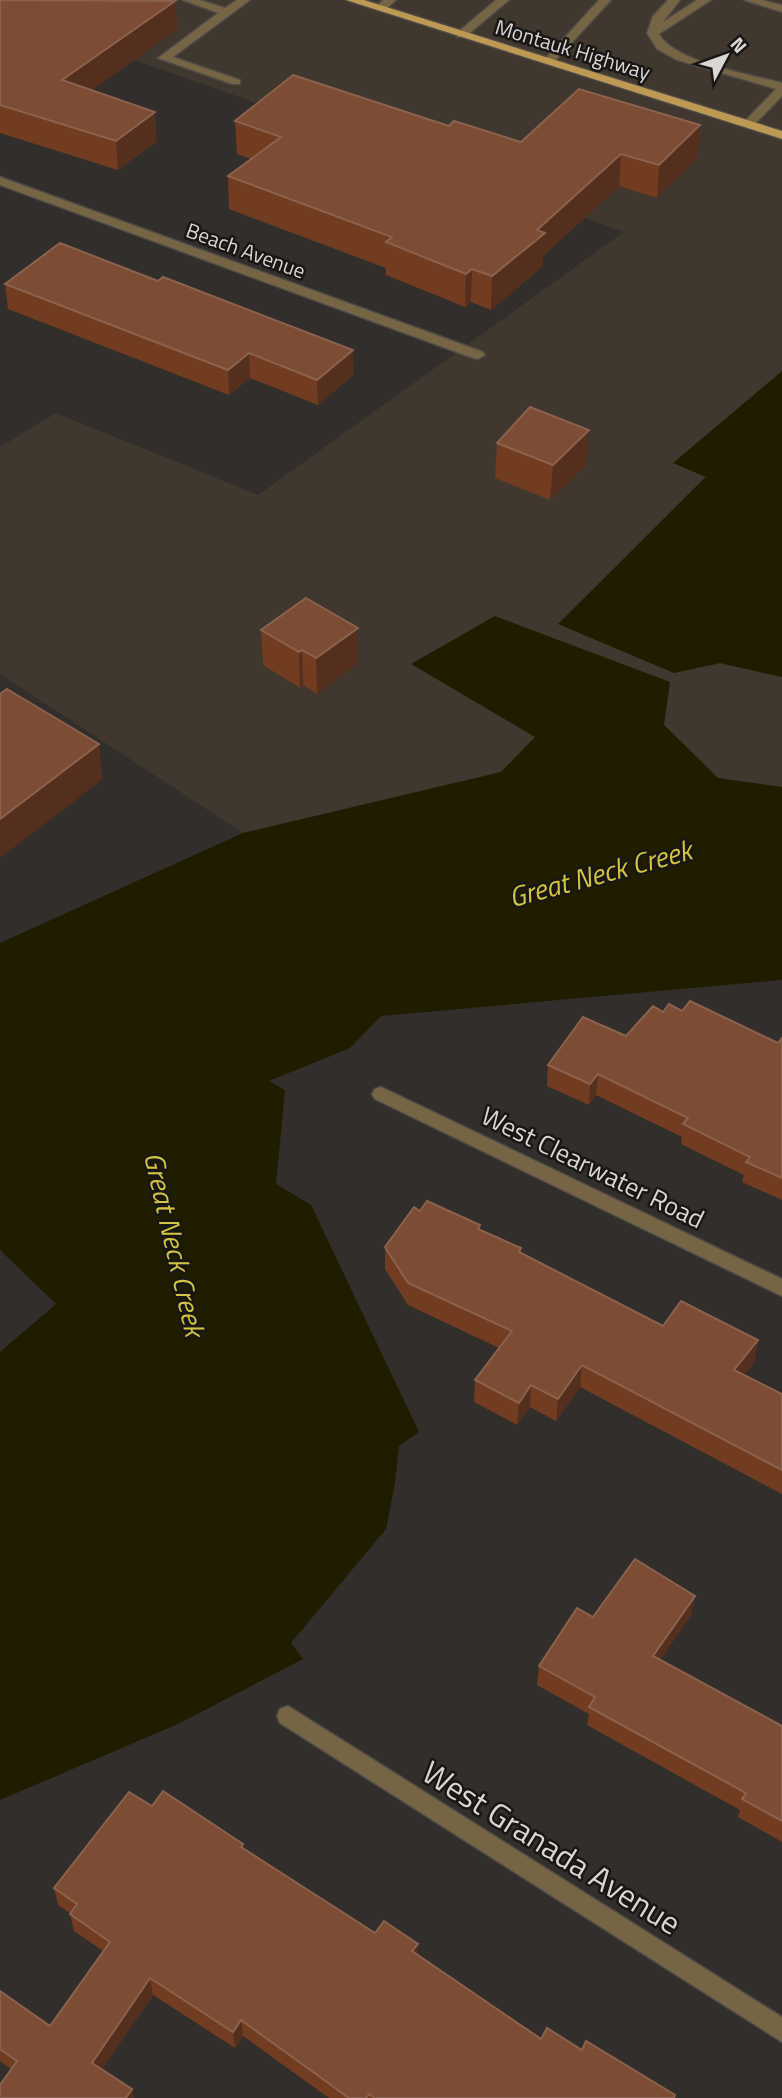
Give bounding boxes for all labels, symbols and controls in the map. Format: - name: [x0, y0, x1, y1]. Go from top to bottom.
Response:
- street label: Montauk Highway: [491, 10, 655, 88]
- north arrow: [691, 21, 761, 91]
- text: N: [724, 30, 754, 59]
- street label: Beach Avenue: [182, 214, 310, 286]
- water label: Great Neck Creek: [504, 827, 700, 918]
- street label: West Clearwater Road: [475, 1096, 711, 1238]
- water label: Great Neck Creek: [133, 1148, 218, 1344]
- street label: West Granada Avenue: [413, 1748, 691, 1946]

